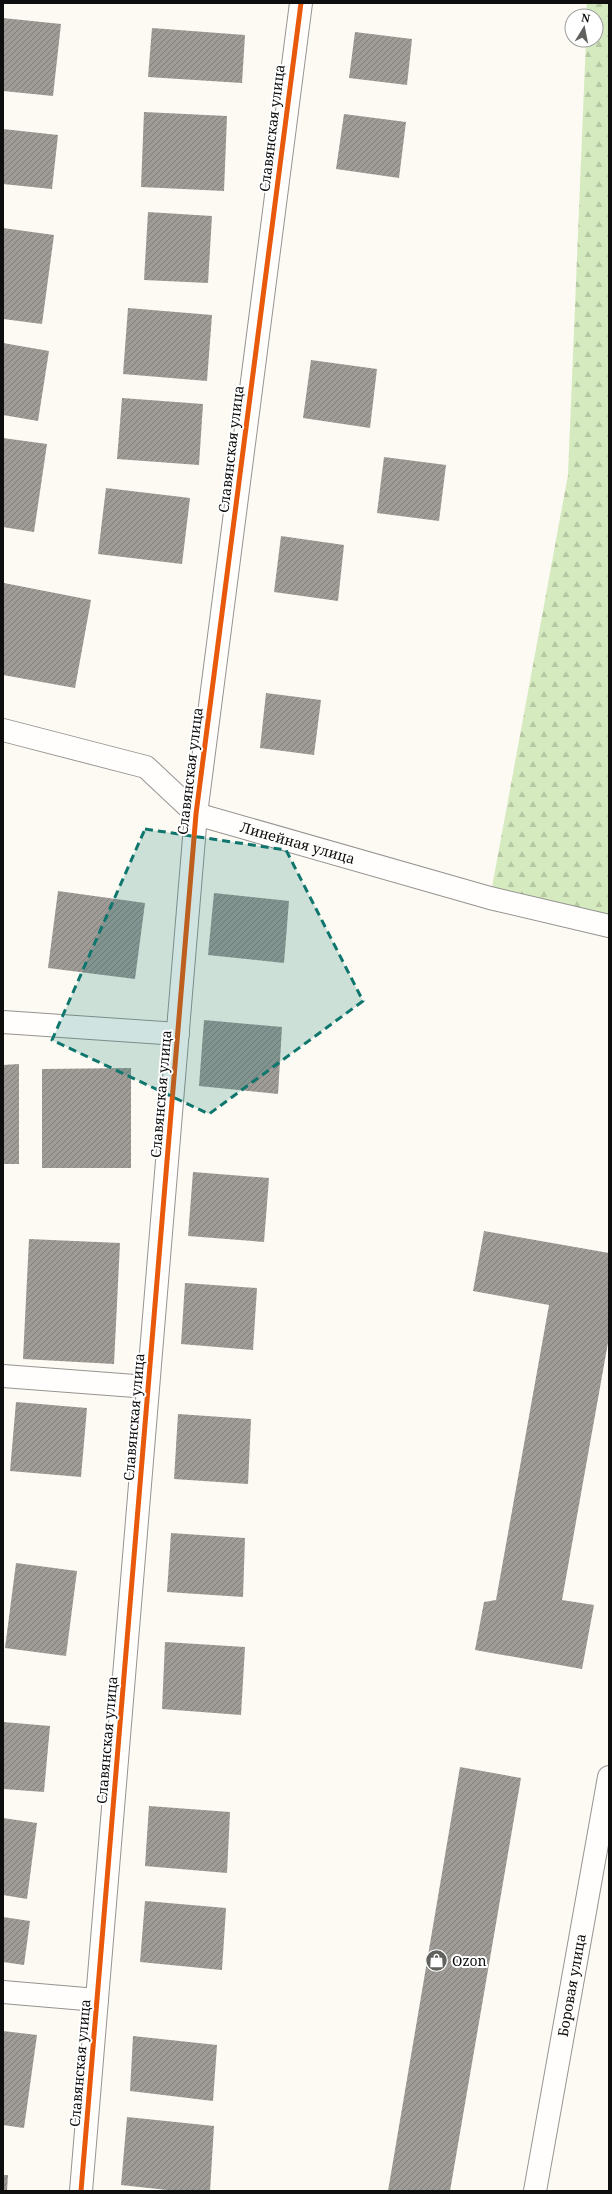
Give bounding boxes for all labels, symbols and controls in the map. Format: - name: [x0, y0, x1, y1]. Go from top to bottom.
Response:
- north arrow: [564, 8, 604, 48]
- text: N: [580, 10, 592, 26]
- street label: Славянская улица: [254, 63, 289, 193]
- street label: Славянская улица: [213, 384, 248, 514]
- street label: Славянская улица: [172, 706, 207, 836]
- street label: Линейная улица: [238, 817, 357, 868]
- street label: Славянская улица: [145, 1029, 176, 1159]
- street label: Славянская улица: [118, 1352, 149, 1482]
- street label: Славянская улица: [91, 1675, 122, 1805]
- street label: Боровая улица: [553, 1932, 590, 2038]
- shop icon: Ozon: [423, 1948, 449, 1974]
- place label: Ozon: [452, 1951, 487, 1970]
- street label: Славянская улица: [64, 1998, 95, 2128]

